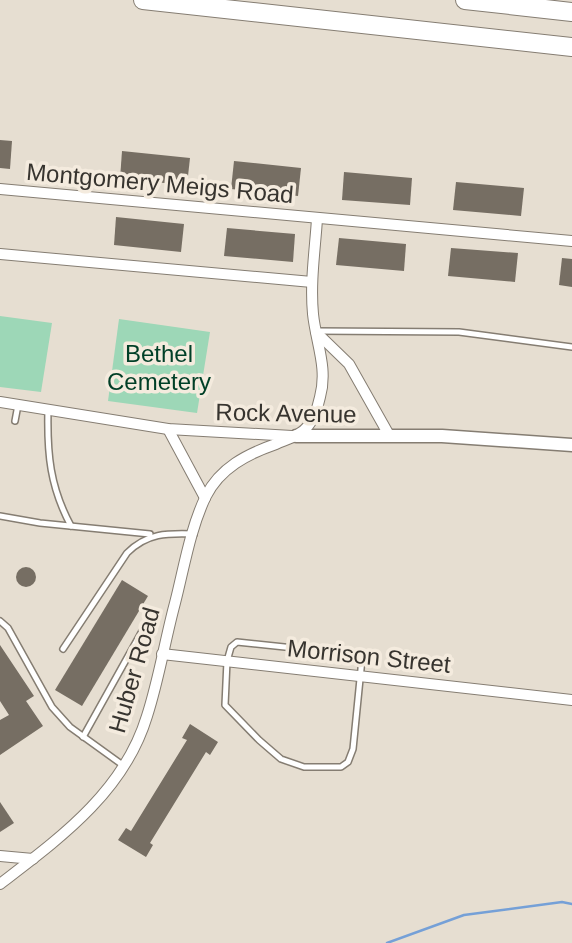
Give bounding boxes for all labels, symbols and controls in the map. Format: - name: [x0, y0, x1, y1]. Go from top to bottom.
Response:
- street label: Montgomery Meigs Road: [25, 158, 295, 208]
- park label: Bethel Cemetery: [107, 340, 211, 395]
- street label: Rock Avenue: [215, 398, 357, 428]
- street label: Huber Road: [103, 604, 165, 736]
- street label: Morrison Street: [286, 634, 452, 678]

